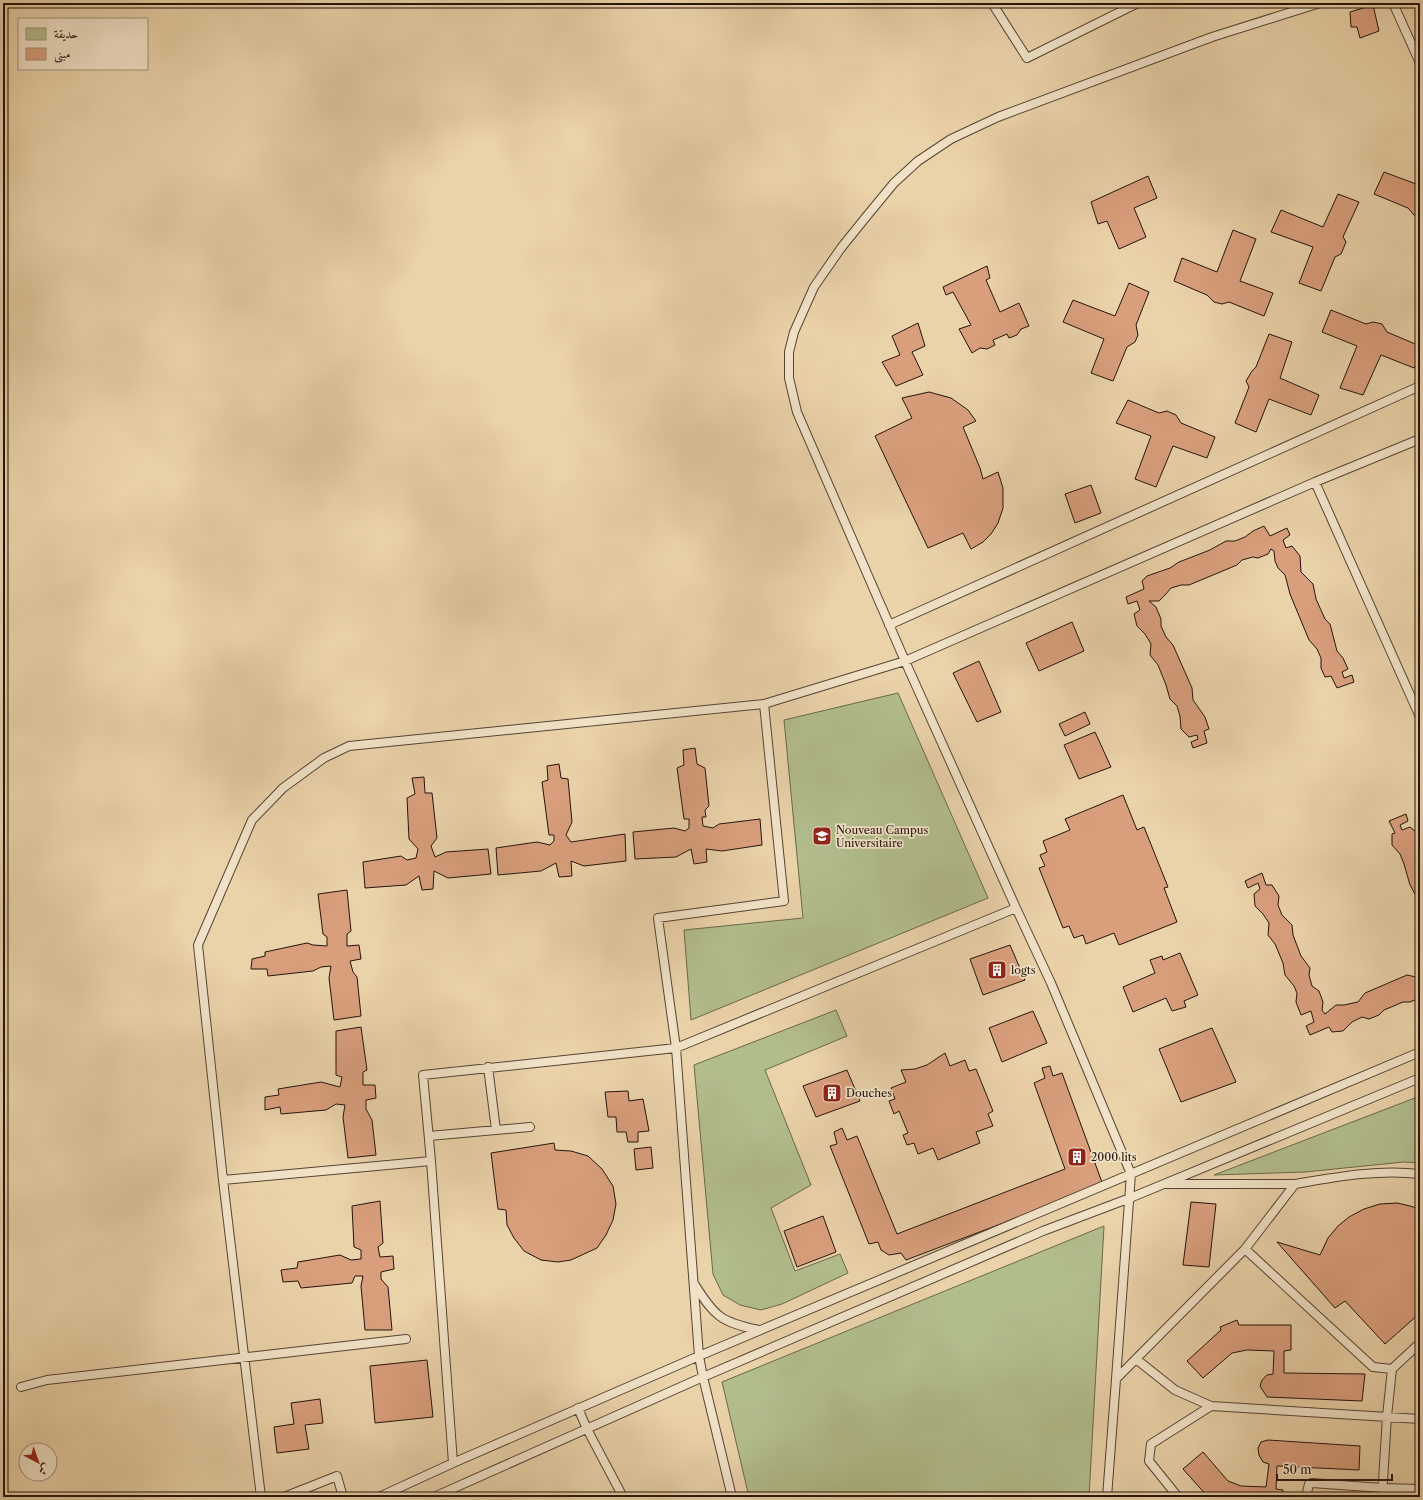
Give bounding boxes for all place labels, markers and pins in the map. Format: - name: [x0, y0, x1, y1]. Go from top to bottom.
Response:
- place label: Nouveau Campus Universitaire: [836, 823, 929, 850]
- school or university icon: Nouveau Campus Universitaire: [811, 825, 833, 847]
- building icon: logts: [986, 959, 1008, 981]
- place label: logts: [1011, 963, 1036, 977]
- building icon: Douches: [821, 1082, 843, 1104]
- place label: Douches: [846, 1086, 892, 1100]
- building icon: 2000 lits: [1066, 1146, 1088, 1168]
- place label: 2000 lits: [1091, 1150, 1137, 1164]

